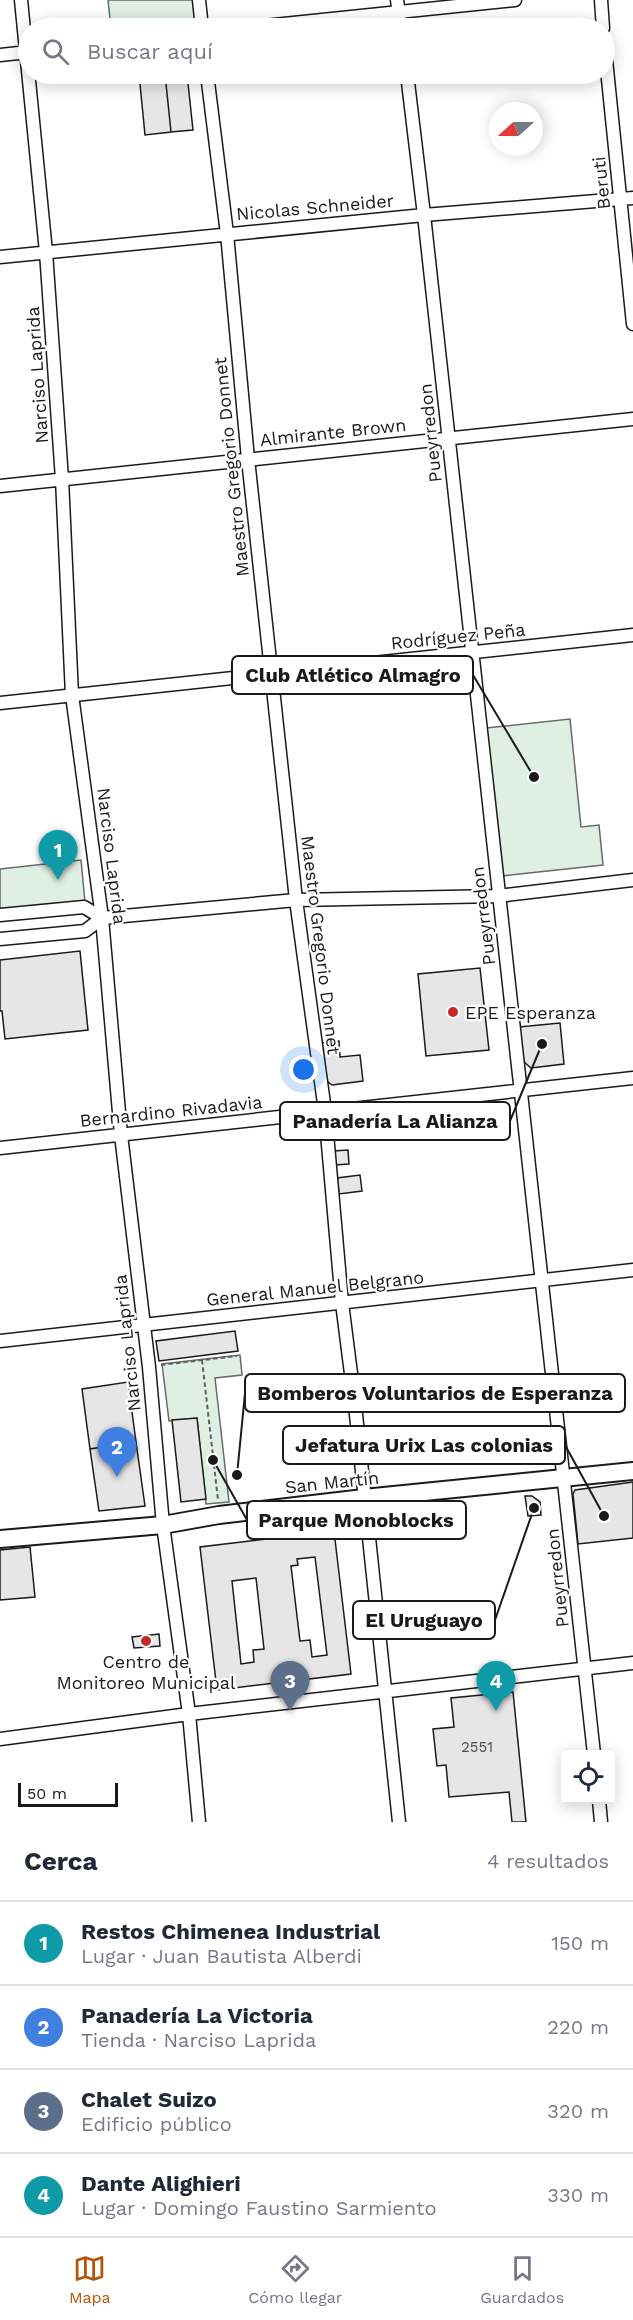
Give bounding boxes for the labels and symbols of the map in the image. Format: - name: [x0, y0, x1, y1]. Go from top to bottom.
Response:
- north arrow: [489, 102, 543, 156]
- street label: Beruti: [588, 156, 614, 210]
- street label: Nicolas Schneider: [235, 190, 395, 224]
- street label: Narciso Laprida: [22, 306, 52, 444]
- street label: Maestro Gregorio Donnet: [209, 356, 253, 578]
- street label: Pueyrredon: [414, 383, 446, 483]
- street label: Almirante Brown: [259, 414, 407, 450]
- street label: Rodríguez Peña: [390, 618, 526, 654]
- callout: Club Atlético Almagro: [232, 656, 473, 694]
- text: Club Atlético Almagro: [245, 663, 461, 687]
- street label: Narciso Laprida: [93, 786, 131, 926]
- pin: 1: [38, 830, 78, 880]
- street label: Maestro Gregorio Donnet: [297, 834, 345, 1056]
- street label: Pueyrredon: [467, 865, 499, 967]
- place label: EPE Esperanza: [465, 1002, 596, 1023]
- marker: EPE Esperanza: [446, 1005, 460, 1019]
- your location: [289, 1055, 318, 1084]
- street label: Bernardino Rivadavia: [79, 1091, 263, 1131]
- callout: Panadería La Alianza: [280, 1102, 510, 1140]
- text: Panadería La Alianza: [293, 1109, 498, 1133]
- street label: General Manuel Belgrano: [205, 1266, 425, 1310]
- street label: Narciso Laprida: [109, 1274, 145, 1412]
- callout: Bomberos Voluntarios de Esperanza: [245, 1374, 625, 1412]
- text: Bomberos Voluntarios de Esperanza: [257, 1381, 613, 1405]
- callout: Jefatura Urix Las colonias: [283, 1426, 565, 1464]
- pin: 2: [98, 1428, 136, 1477]
- text: Jefatura Urix Las colonias: [295, 1433, 553, 1457]
- street label: San Martín: [284, 1467, 380, 1497]
- callout: Parque Monoblocks: [247, 1501, 466, 1539]
- text: Parque Monoblocks: [258, 1508, 454, 1532]
- street label: Pueyrredon: [541, 1528, 573, 1628]
- callout: El Uruguayo: [353, 1601, 495, 1639]
- text: El Uruguayo: [365, 1608, 483, 1632]
- marker: Centro de Monitoreo Municipal: [139, 1634, 153, 1648]
- place label: Centro de Monitoreo Municipal: [57, 1651, 236, 1693]
- pin: 3: [270, 1662, 310, 1711]
- pin: 4: [476, 1662, 516, 1711]
- house number: 2551: [461, 1738, 493, 1756]
- scale bar: [18, 1780, 118, 1808]

